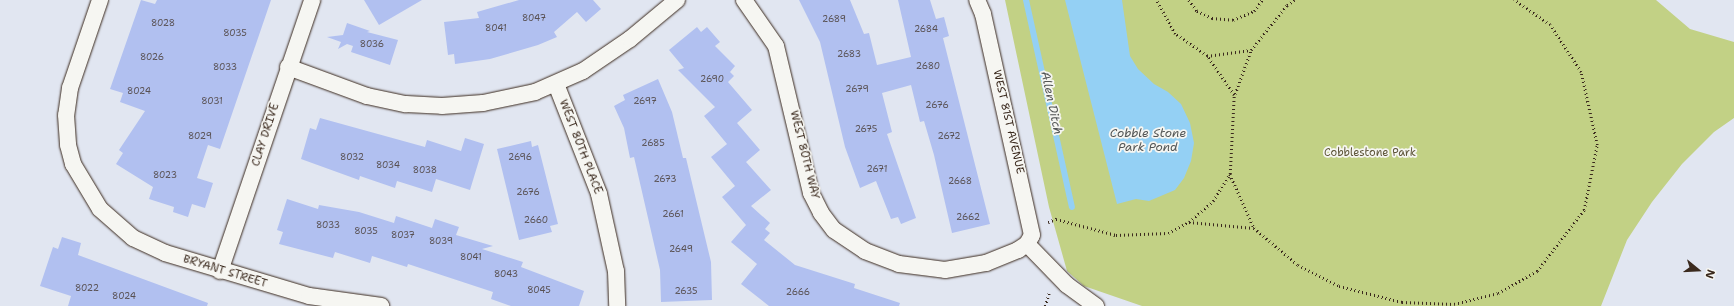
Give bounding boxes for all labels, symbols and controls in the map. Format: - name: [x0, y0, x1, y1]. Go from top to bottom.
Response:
- house number: 8047: [522, 13, 546, 23]
- house number: 2689: [822, 14, 846, 24]
- house number: 8028: [151, 18, 175, 28]
- house number: 8041: [485, 23, 507, 33]
- house number: 2684: [914, 24, 938, 34]
- house number: 8035: [223, 28, 247, 38]
- house number: 8036: [360, 39, 384, 49]
- house number: 2683: [837, 49, 861, 59]
- house number: 8026: [140, 52, 164, 62]
- house number: 2680: [916, 61, 940, 71]
- house number: 8033: [213, 62, 237, 72]
- street label: WEST 81ST AVENUE: [990, 69, 1026, 175]
- water label: Allen Ditch: [1037, 70, 1065, 136]
- house number: 2690: [700, 74, 724, 84]
- house number: 2679: [845, 84, 869, 94]
- house number: 8024: [127, 86, 151, 96]
- house number: 8031: [201, 96, 223, 106]
- house number: 2697: [633, 96, 657, 106]
- street label: WEST 80TH PLACE: [556, 98, 604, 196]
- house number: 2676: [925, 100, 949, 110]
- street label: CLAY DRIVE: [250, 102, 282, 168]
- street label: WEST 80TH WAY: [787, 109, 821, 201]
- house number: 2675: [855, 124, 877, 134]
- water label: Cobble Stone Park Pond: [1110, 127, 1186, 155]
- house number: 8029: [188, 131, 212, 141]
- house number: 2672: [937, 131, 961, 141]
- house number: 2685: [641, 138, 665, 148]
- park label: Cobblestone Park: [1324, 146, 1416, 160]
- house number: 8032: [340, 152, 364, 162]
- house number: 2696: [508, 152, 532, 162]
- house number: 8034: [376, 160, 400, 170]
- house number: 2671: [867, 164, 887, 174]
- house number: 8038: [413, 165, 437, 175]
- house number: 8023: [153, 170, 177, 180]
- house number: 2673: [653, 174, 677, 184]
- house number: 2668: [948, 176, 972, 186]
- house number: 2676: [516, 187, 540, 197]
- house number: 2661: [662, 209, 684, 219]
- house number: 2662: [956, 212, 980, 222]
- house number: 2660: [524, 215, 548, 225]
- house number: 8033: [316, 220, 340, 230]
- house number: 8035: [354, 226, 378, 236]
- house number: 8037: [391, 230, 415, 240]
- house number: 8039: [429, 236, 453, 246]
- house number: 2649: [669, 244, 693, 254]
- north arrow: [1678, 250, 1718, 290]
- house number: 8041: [460, 252, 482, 262]
- street label: BRYANT STREET: [181, 253, 269, 291]
- text: N: [1701, 267, 1718, 280]
- house number: 8043: [494, 269, 518, 279]
- house number: 8022: [75, 283, 99, 293]
- house number: 8045: [527, 285, 551, 295]
- house number: 2635: [674, 286, 698, 296]
- house number: 2666: [786, 287, 810, 297]
- house number: 8024: [112, 291, 136, 301]

